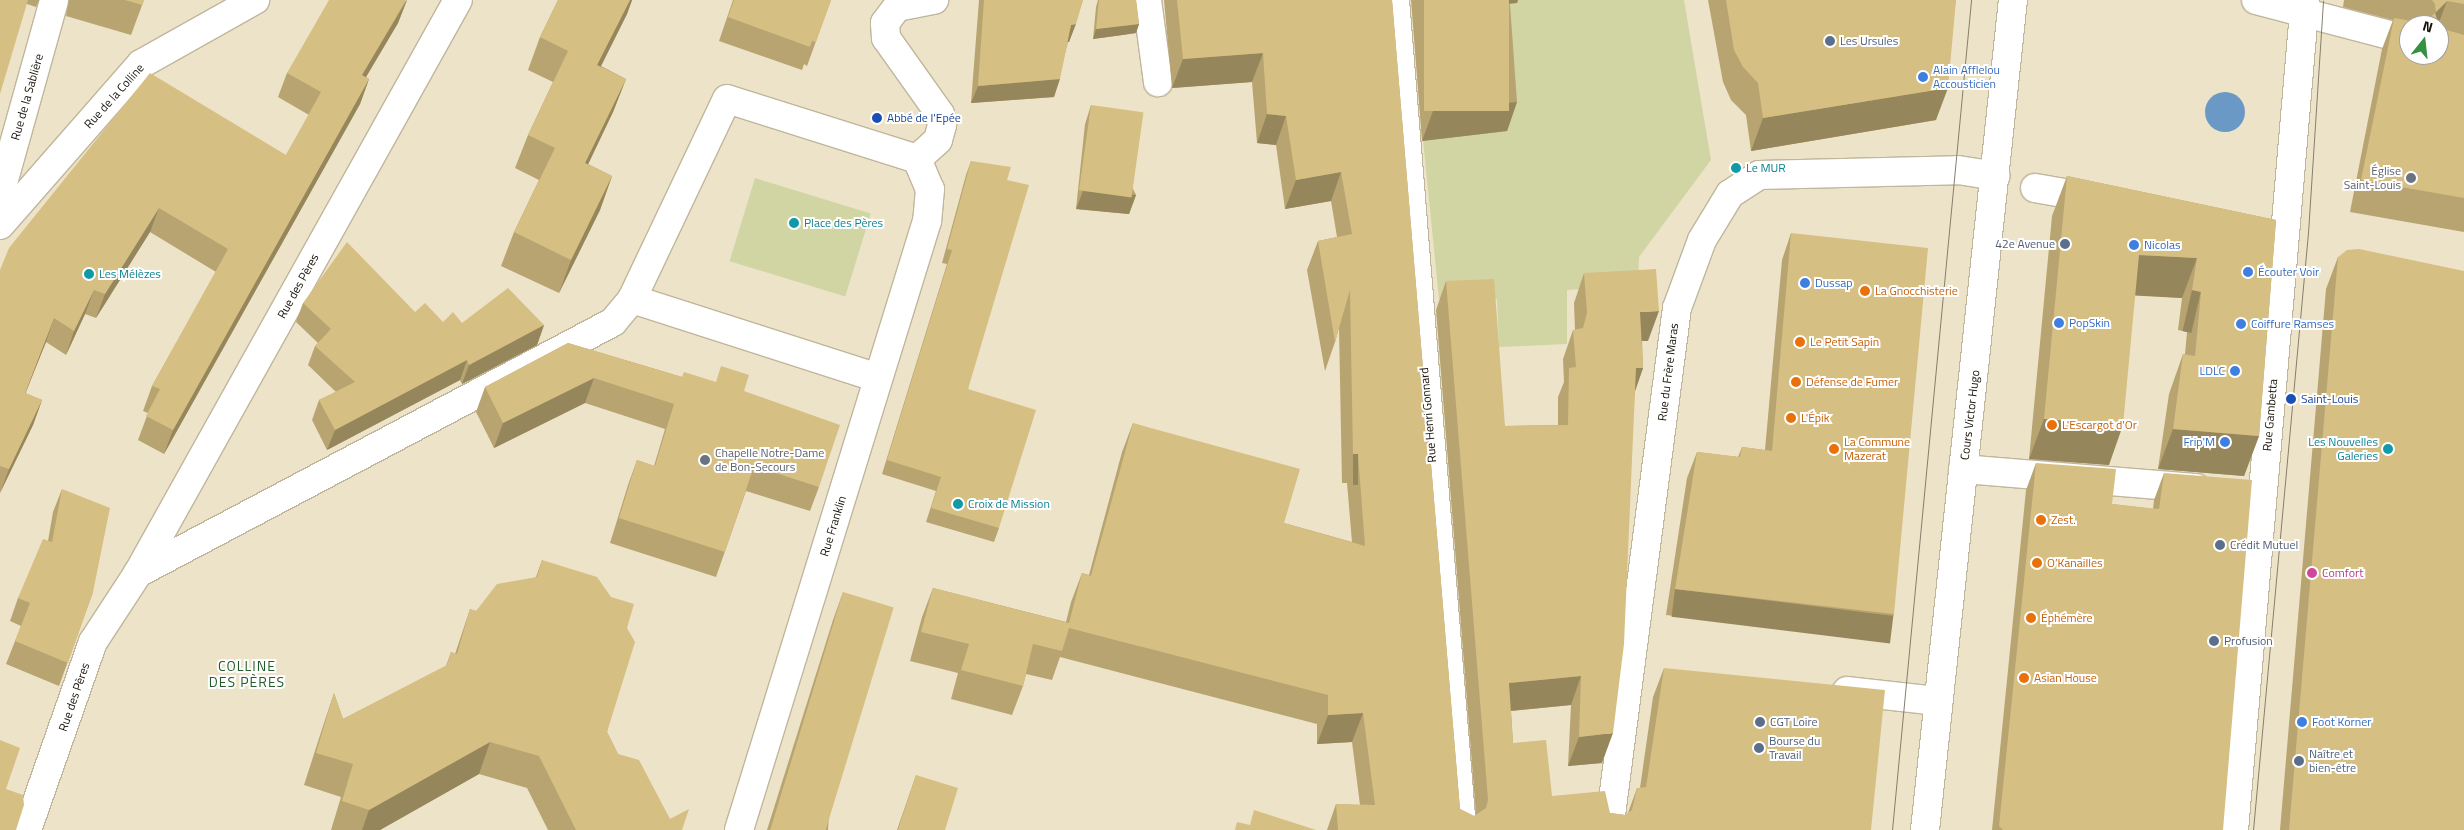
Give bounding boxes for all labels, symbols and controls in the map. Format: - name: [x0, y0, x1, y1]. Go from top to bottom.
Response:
- north arrow: [2399, 15, 2449, 65]
- text: N: [2420, 15, 2436, 37]
- place label: Les Ursules: [1840, 34, 1898, 48]
- marker: Les Ursules: [1824, 35, 1836, 47]
- street label: Rue de la Sablière: [8, 52, 46, 142]
- street label: Rue de la Colline: [81, 61, 147, 131]
- place label: Alain Afflelou Accousticien: [1933, 63, 2000, 91]
- marker: Alain Afflelou Accousticien: [1917, 71, 1929, 83]
- place label: Abbé de l'Epée: [887, 111, 961, 125]
- marker: Abbé de l'Epée: [871, 112, 883, 124]
- place label: Le MUR: [1746, 161, 1786, 175]
- marker: Le MUR: [1730, 162, 1742, 174]
- place label: Église Saint-Louis: [2344, 164, 2401, 192]
- marker: Église Saint-Louis: [2405, 172, 2417, 184]
- place label: Place des Pères: [804, 216, 883, 230]
- marker: Place des Pères: [788, 217, 800, 229]
- place label: 42e Avenue: [1995, 237, 2055, 251]
- marker: 42e Avenue: [2059, 238, 2071, 250]
- place label: Nicolas: [2144, 238, 2181, 252]
- marker: Nicolas: [2128, 239, 2140, 251]
- street label: Rue des Pères: [274, 251, 322, 321]
- place label: Écouter Voir: [2258, 265, 2319, 279]
- marker: Écouter Voir: [2242, 266, 2254, 278]
- place label: Les Mélèzes: [99, 267, 161, 281]
- marker: Les Mélèzes: [83, 268, 95, 280]
- place label: Dussap: [1815, 276, 1853, 290]
- marker: Dussap: [1799, 277, 1811, 289]
- place label: La Gnocchisterie: [1875, 284, 1958, 298]
- marker: La Gnocchisterie: [1859, 285, 1871, 297]
- place label: PopSkin: [2069, 316, 2110, 330]
- marker: PopSkin: [2053, 317, 2065, 329]
- place label: Coiffure Ramses: [2251, 317, 2334, 331]
- marker: Coiffure Ramses: [2235, 318, 2247, 330]
- street label: Rue du Frère Maras: [1655, 322, 1681, 422]
- place label: Le Petit Sapin: [1810, 335, 1879, 349]
- marker: Le Petit Sapin: [1794, 336, 1806, 348]
- place label: LDLC: [2199, 364, 2225, 378]
- marker: LDLC: [2229, 365, 2241, 377]
- street label: Rue Henri Gonnard: [1417, 367, 1439, 463]
- street label: Cours Victor Hugo: [1957, 369, 1983, 461]
- place label: Défense de Fumer: [1806, 375, 1898, 389]
- marker: Défense de Fumer: [1790, 376, 1802, 388]
- street label: Rue Gambetta: [2260, 378, 2280, 452]
- place label: Saint-Louis: [2301, 392, 2358, 406]
- marker: Saint-Louis: [2285, 393, 2297, 405]
- place label: L'Épik: [1801, 411, 1829, 425]
- marker: L'Épik: [1785, 412, 1797, 424]
- place label: L'Escargot d'Or: [2062, 418, 2137, 432]
- marker: L'Escargot d'Or: [2046, 419, 2058, 431]
- place label: La Commune Mazerat: [1844, 435, 1910, 463]
- place label: Frip'M: [2183, 435, 2215, 449]
- place label: Les Nouvelles Galeries: [2308, 435, 2378, 463]
- marker: Frip'M: [2219, 436, 2231, 448]
- marker: La Commune Mazerat: [1828, 443, 1840, 455]
- marker: Les Nouvelles Galeries: [2382, 443, 2394, 455]
- place label: Chapelle Notre-Dame de Bon-Secours: [715, 446, 824, 474]
- marker: Chapelle Notre-Dame de Bon-Secours: [699, 454, 711, 466]
- street label: Rue Franklin: [817, 494, 849, 558]
- place label: Croix de Mission: [968, 497, 1050, 511]
- marker: Croix de Mission: [952, 498, 964, 510]
- place label: Zest.: [2051, 513, 2076, 527]
- marker: Zest.: [2035, 514, 2047, 526]
- place label: Crédit Mutuel: [2230, 538, 2298, 552]
- marker: Crédit Mutuel: [2214, 539, 2226, 551]
- place label: O’Kanailles: [2047, 556, 2103, 570]
- marker: O’Kanailles: [2031, 557, 2043, 569]
- place label: Comfort: [2322, 566, 2363, 580]
- marker: Comfort: [2306, 567, 2318, 579]
- place label: Éphémère: [2041, 611, 2093, 625]
- marker: Éphémère: [2025, 612, 2037, 624]
- place label: Profusion: [2224, 634, 2273, 648]
- marker: Profusion: [2208, 635, 2220, 647]
- district label: COLLINE DES PÈRES: [208, 658, 286, 690]
- street label: Rue des Pères: [55, 661, 93, 733]
- place label: Asian House: [2034, 671, 2097, 685]
- marker: Asian House: [2018, 672, 2030, 684]
- place label: CGT Loire: [1770, 715, 1817, 729]
- place label: Foot Korner: [2312, 715, 2371, 729]
- marker: CGT Loire: [1754, 716, 1766, 728]
- marker: Foot Korner: [2296, 716, 2308, 728]
- place label: Bourse du Travail: [1769, 734, 1820, 762]
- marker: Bourse du Travail: [1753, 742, 1765, 754]
- place label: Naître et bien-être: [2309, 747, 2356, 775]
- marker: Naître et bien-être: [2293, 755, 2305, 767]

